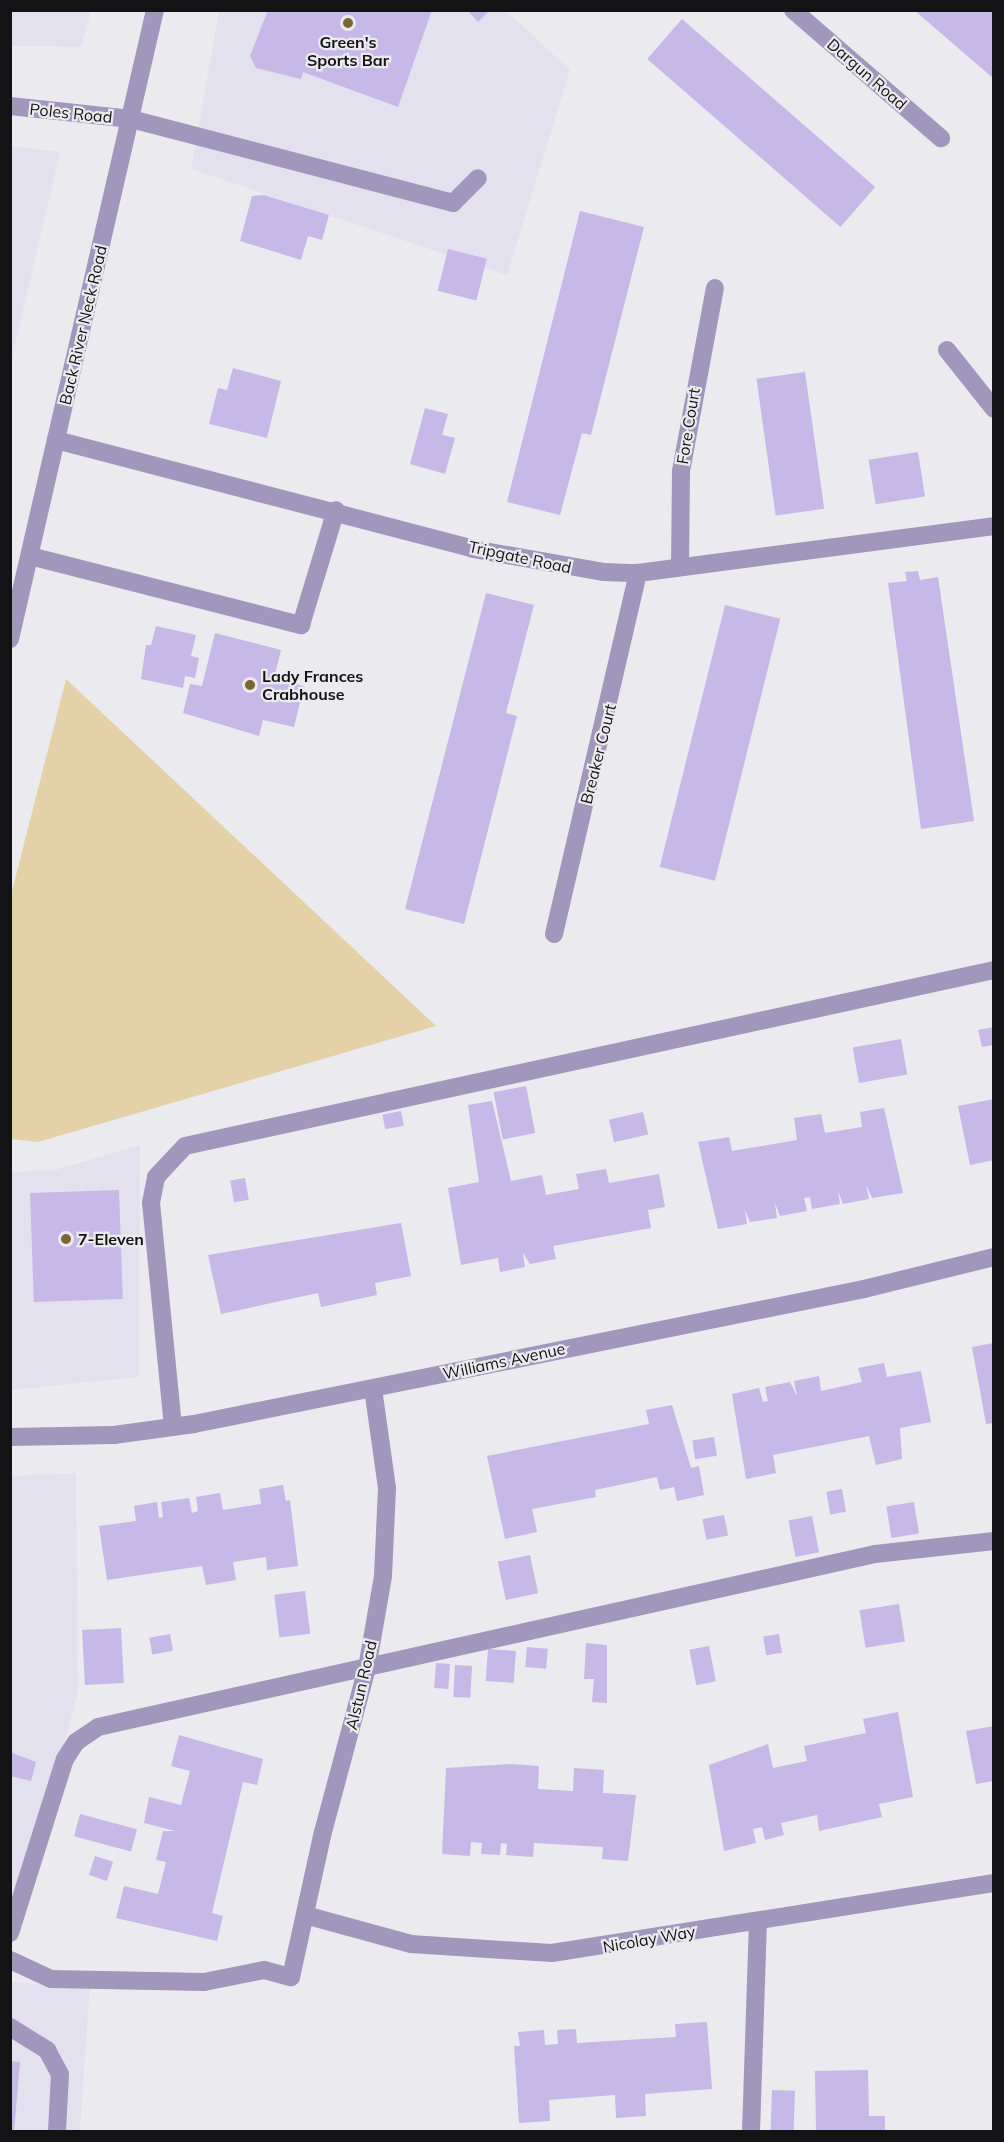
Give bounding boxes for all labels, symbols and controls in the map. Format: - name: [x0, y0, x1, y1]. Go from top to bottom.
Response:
- marker: Green's Sports Bar: [341, 16, 355, 30]
- place label: Green's Sports Bar: [307, 32, 389, 70]
- street label: Dargun Road: [823, 34, 911, 114]
- street label: Poles Road: [29, 99, 113, 127]
- street label: Back River Neck Road: [55, 243, 111, 407]
- street label: Fore Court: [672, 386, 704, 466]
- street label: Tripgate Road: [467, 537, 573, 577]
- place label: Lady Frances Crabhouse: [262, 666, 363, 704]
- marker: Lady Frances Crabhouse: [243, 678, 257, 692]
- street label: Breaker Court: [576, 702, 620, 806]
- place label: 7-Eleven: [78, 1229, 144, 1249]
- marker: 7-Eleven: [59, 1232, 73, 1246]
- street label: Williams Avenue: [441, 1339, 567, 1383]
- street label: Alstun Road: [341, 1638, 381, 1732]
- street label: Nicolay Way: [601, 1921, 697, 1957]

